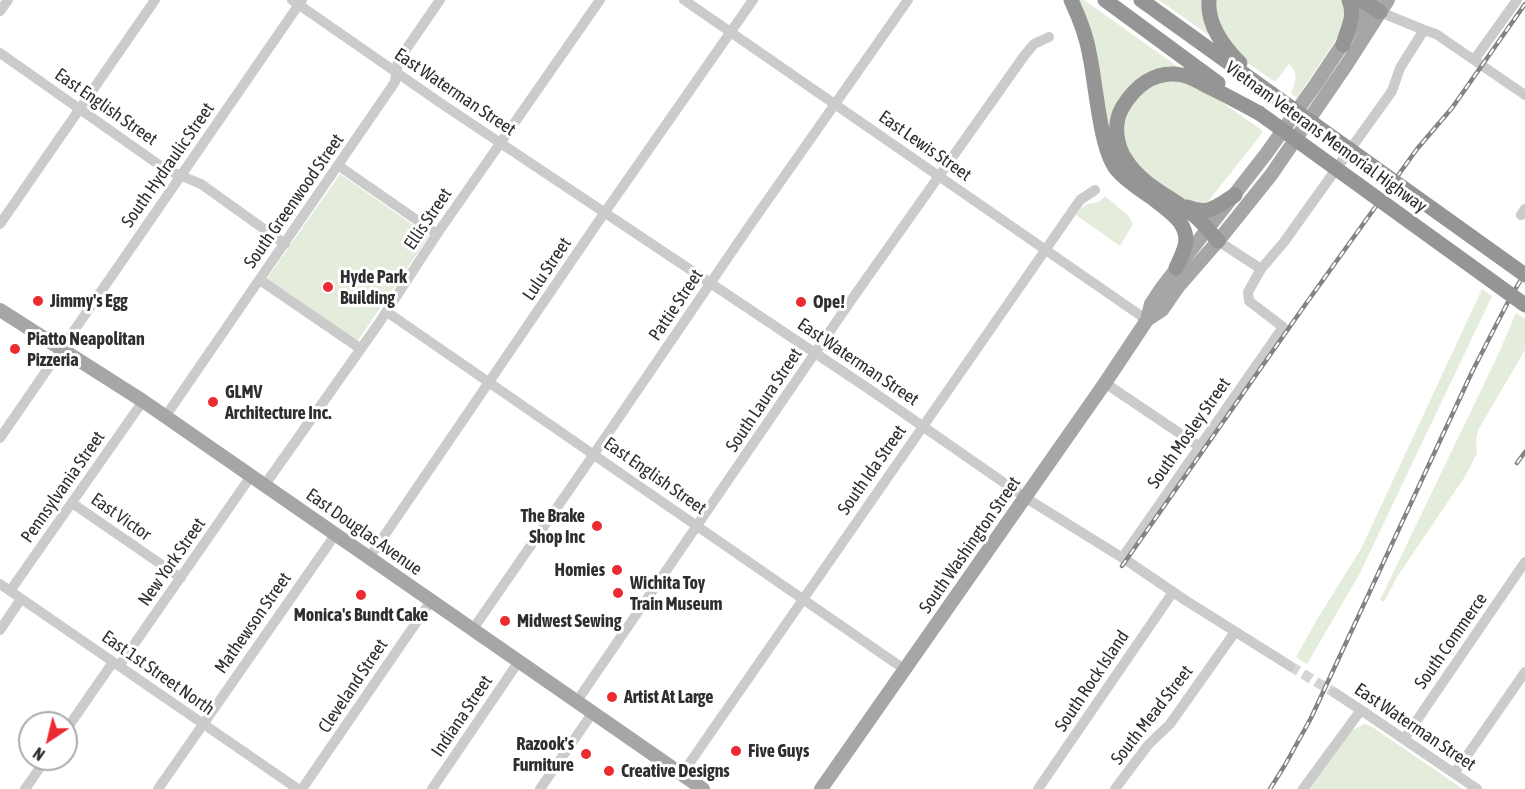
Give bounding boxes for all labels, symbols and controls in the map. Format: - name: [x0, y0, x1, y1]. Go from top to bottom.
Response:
- street label: East Waterman Street: [390, 44, 520, 140]
- street label: Vietnam Veterans Memorial Highway: [1221, 57, 1431, 217]
- street label: East English Street: [51, 64, 161, 150]
- street label: South Hydraulic Street: [117, 99, 219, 231]
- street label: East Lewis Street: [874, 106, 976, 186]
- street label: South Greenwood Street: [240, 130, 348, 272]
- street label: Ellis Street: [400, 184, 456, 254]
- street label: Lulu Street: [518, 233, 576, 305]
- street label: Pattie Street: [644, 265, 708, 345]
- place label: Hyde Park Building: [340, 266, 407, 308]
- marker: Hyde Park Building: [321, 280, 335, 294]
- place label: Jimmy's Egg: [50, 290, 128, 312]
- place label: Ope!: [813, 291, 845, 313]
- marker: Jimmy's Egg: [31, 294, 45, 308]
- marker: Ope!: [794, 295, 808, 309]
- street label: East Waterman Street: [793, 314, 923, 410]
- place label: Piatto Neapolitan Pizzeria: [27, 328, 145, 370]
- marker: Piatto Neapolitan Pizzeria: [8, 342, 22, 356]
- street label: South Laura Street: [721, 344, 807, 456]
- street label: South Mosley Street: [1143, 374, 1235, 492]
- place label: GLMV Architecture Inc.: [225, 381, 331, 424]
- marker: GLMV Architecture Inc.: [206, 395, 220, 409]
- street label: South Ida Street: [833, 421, 911, 519]
- street label: Pennsylvania Street: [16, 427, 110, 547]
- street label: East English Street: [600, 433, 710, 519]
- street label: South Washington Street: [915, 473, 1025, 617]
- street label: East Douglas Avenue: [302, 484, 426, 580]
- street label: East Victor: [87, 489, 155, 545]
- place label: The Brake Shop Inc: [521, 505, 585, 548]
- street label: New York Street: [134, 514, 210, 610]
- marker: The Brake Shop Inc: [590, 519, 604, 533]
- place label: Homies: [554, 559, 605, 581]
- marker: Homies: [610, 563, 624, 577]
- street label: Mathewson Street: [210, 568, 296, 678]
- place label: Wichita Toy Train Museum: [630, 572, 722, 614]
- marker: Wichita Toy Train Museum: [611, 586, 625, 600]
- marker: Monica's Bundt Cake: [354, 588, 368, 602]
- street label: South Commerce: [1410, 589, 1492, 693]
- place label: Monica's Bundt Cake: [294, 604, 428, 626]
- place label: Midwest Sewing: [517, 610, 621, 632]
- marker: Midwest Sewing: [498, 614, 512, 628]
- street label: East 1st Street North: [98, 626, 218, 720]
- street label: South Rock Island: [1050, 626, 1134, 736]
- street label: Cleveland Street: [314, 635, 392, 737]
- street label: South Mead Street: [1106, 661, 1198, 769]
- street label: Indiana Street: [427, 671, 497, 761]
- street label: East Waterman Street: [1350, 679, 1480, 775]
- place label: Artist At Large: [624, 686, 713, 708]
- marker: Artist At Large: [605, 690, 619, 704]
- north arrow: [18, 711, 78, 771]
- place label: Razook's Furniture: [513, 733, 574, 776]
- place label: Five Guys: [748, 740, 809, 762]
- text: N: [30, 744, 48, 764]
- marker: Five Guys: [729, 744, 743, 758]
- marker: Razook's Furniture: [579, 747, 593, 761]
- place label: Creative Designs: [621, 760, 730, 782]
- marker: Creative Designs: [602, 764, 616, 778]

